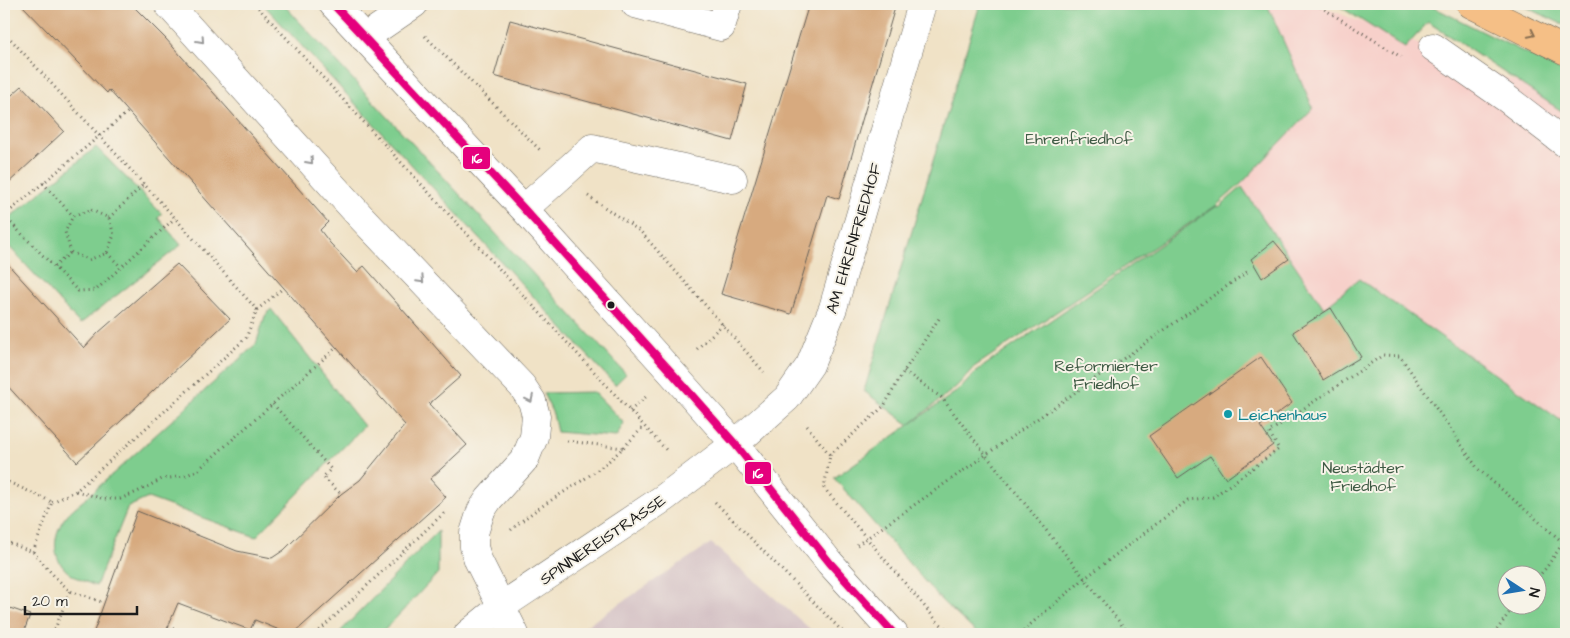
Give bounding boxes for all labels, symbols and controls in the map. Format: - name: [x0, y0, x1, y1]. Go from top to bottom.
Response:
- one-way arrow: [1527, 28, 1536, 38]
- one-way arrow: [195, 35, 204, 44]
- park label: Ehrenfriedhof: [1026, 128, 1133, 150]
- line badge: 16: [462, 146, 491, 170]
- text: 16: [472, 149, 483, 169]
- one-way arrow: [304, 155, 313, 164]
- street label: AM EHRENFRIEDHOF: [821, 160, 887, 316]
- one-way arrow: [415, 274, 424, 283]
- unlabelled marker: [606, 300, 616, 310]
- park label: Reformierter Friedhof: [1054, 355, 1158, 395]
- one-way arrow: [523, 394, 534, 403]
- place label: Leichenhaus: [1238, 404, 1327, 426]
- marker: Leichenhaus: [1222, 408, 1234, 420]
- park label: Neustädter Friedhof: [1322, 457, 1404, 497]
- line badge: 16: [744, 461, 772, 485]
- text: 16: [753, 464, 764, 484]
- street label: SPINNEREISTRASSE: [535, 489, 670, 590]
- north arrow: [1498, 566, 1548, 616]
- scale bar: [25, 583, 138, 615]
- text: N: [1523, 586, 1544, 599]
- text: 20 m: [32, 591, 68, 612]

